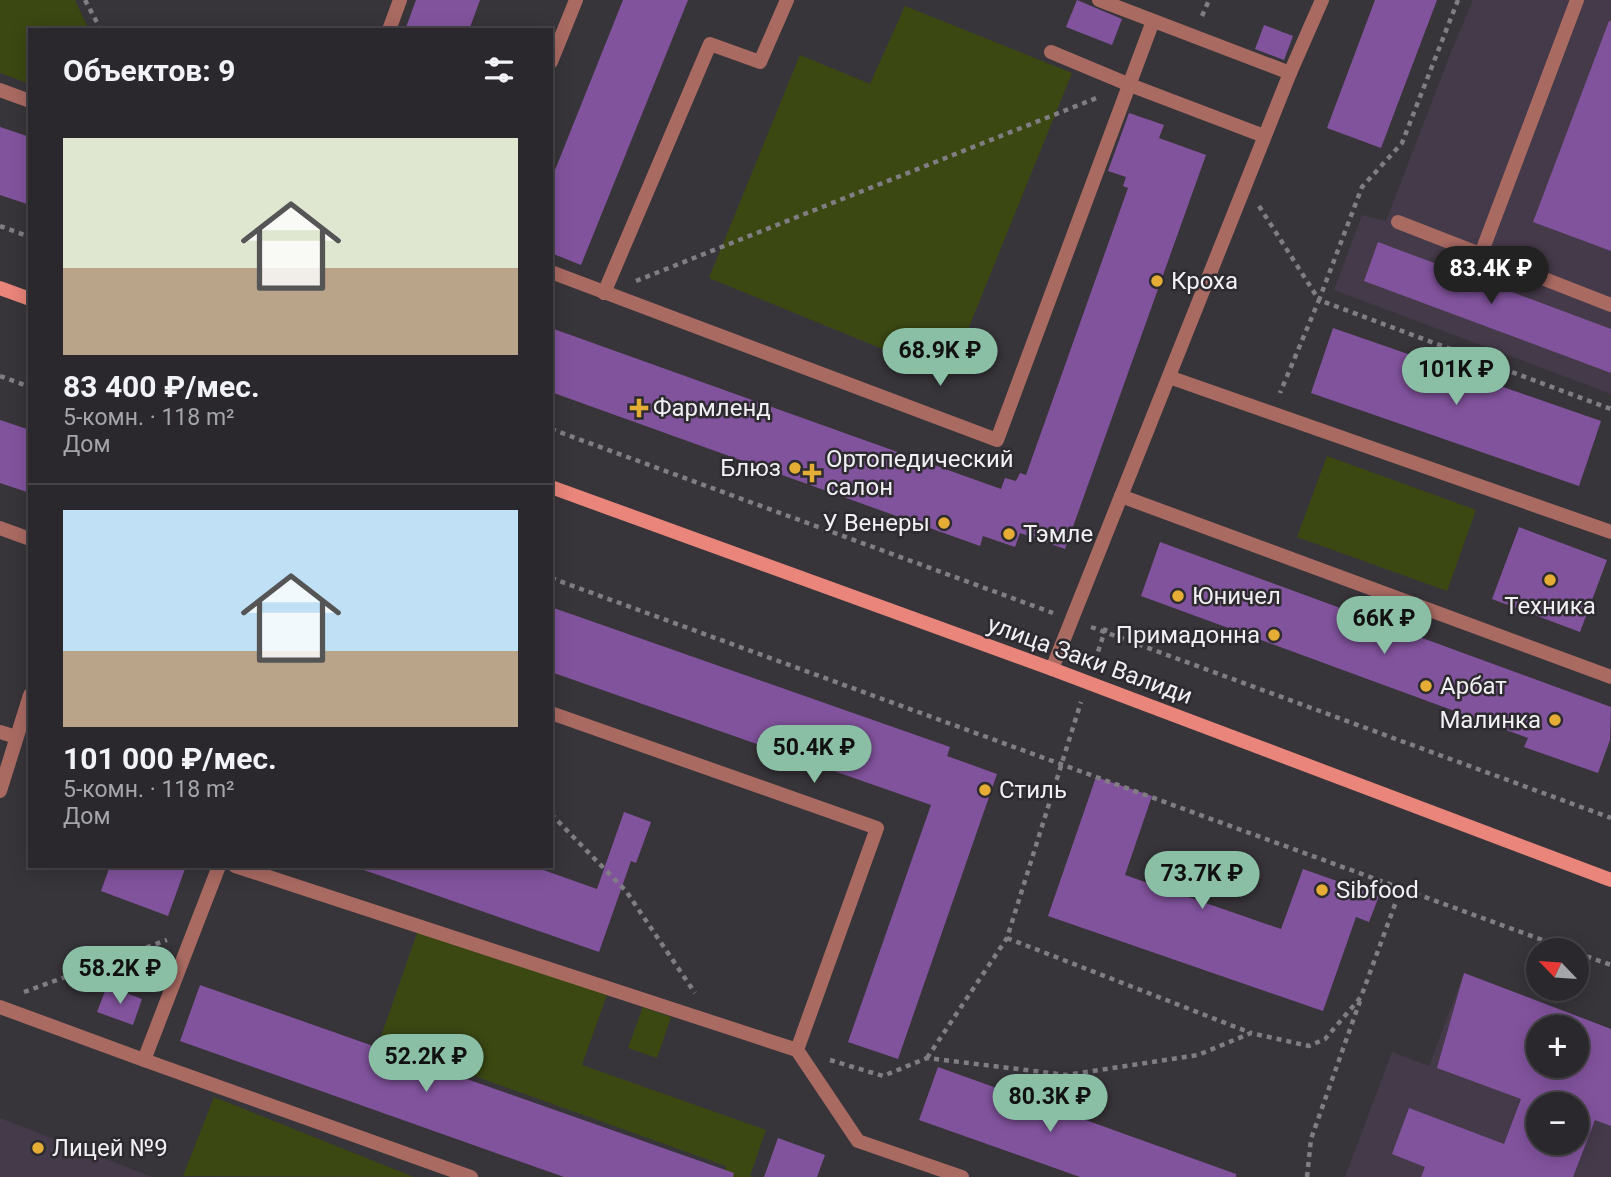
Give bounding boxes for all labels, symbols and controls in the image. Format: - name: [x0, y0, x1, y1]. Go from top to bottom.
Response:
- icon: filters: [480, 51, 518, 89]
- text: Объектов: 9: [63, 53, 235, 88]
- icon: home: [228, 183, 354, 309]
- pin: 83.4K ₽: [1426, 246, 1556, 306]
- text: 83.4K ₽: [1450, 255, 1532, 282]
- place label: Кроха: [1171, 267, 1238, 295]
- marker: Кроха: [1149, 273, 1165, 289]
- pin: 68.9K ₽: [875, 328, 1005, 388]
- text: 68.9K ₽: [899, 337, 981, 364]
- pin: 101K ₽: [1399, 348, 1513, 407]
- text: 101K ₽: [1418, 356, 1494, 383]
- text: 83 400 ₽/мес.: [63, 369, 260, 404]
- place label: Фармленд: [653, 394, 771, 422]
- marker: Фармленд: [631, 400, 647, 416]
- text: 5-комн. · 118 m²: [63, 404, 235, 431]
- text: Дом: [63, 431, 110, 458]
- place label: Ортопедический салон: [826, 445, 1014, 501]
- place label: Блюз: [720, 454, 781, 482]
- marker: Блюз: [787, 460, 803, 476]
- marker: Ортопедический салон: [804, 465, 820, 481]
- place label: У Венеры: [823, 509, 930, 537]
- marker: У Венеры: [936, 515, 952, 531]
- place label: Тэмле: [1023, 520, 1093, 548]
- marker: Тэмле: [1001, 526, 1017, 542]
- icon: home: [228, 555, 354, 681]
- marker: Техника: [1542, 572, 1558, 588]
- place label: Юничел: [1192, 582, 1281, 610]
- marker: Юничел: [1170, 588, 1186, 604]
- place label: Техника: [1504, 592, 1596, 620]
- pin: 66K ₽: [1335, 596, 1433, 656]
- text: 66K ₽: [1353, 605, 1415, 632]
- street label: улица Заки Валиди: [984, 610, 1196, 710]
- place label: Примадонна: [1116, 621, 1260, 649]
- marker: Примадонна: [1266, 627, 1282, 643]
- place label: Арбат: [1440, 672, 1507, 700]
- marker: Арбат: [1418, 678, 1434, 694]
- place label: Малинка: [1439, 706, 1541, 734]
- marker: Малинка: [1547, 712, 1563, 728]
- pin: 50.4K ₽: [749, 726, 879, 785]
- text: 50.4K ₽: [773, 734, 855, 761]
- text: 101 000 ₽/мес.: [63, 741, 277, 776]
- text: 5-комн. · 118 m²: [63, 776, 235, 803]
- place label: Стиль: [999, 776, 1067, 804]
- marker: Стиль: [977, 782, 993, 798]
- text: Дом: [63, 803, 110, 830]
- pin: 73.7K ₽: [1137, 852, 1267, 911]
- text: 73.7K ₽: [1161, 860, 1243, 887]
- place label: Sibfood: [1336, 876, 1419, 904]
- marker: Sibfood: [1314, 882, 1330, 898]
- north arrow: [1526, 938, 1589, 1001]
- map controls: [1526, 938, 1589, 1155]
- pin: 58.2K ₽: [55, 946, 185, 1006]
- text: 58.2K ₽: [79, 955, 161, 982]
- button: +: [1526, 1015, 1589, 1078]
- pin: 52.2K ₽: [361, 1034, 491, 1094]
- text: 52.2K ₽: [385, 1043, 467, 1070]
- pin: 80.3K ₽: [985, 1074, 1115, 1134]
- text: 80.3K ₽: [1009, 1083, 1091, 1110]
- button: −: [1526, 1092, 1589, 1155]
- place label: Лицей №9: [52, 1134, 168, 1162]
- marker: Лицей №9: [30, 1140, 46, 1156]

